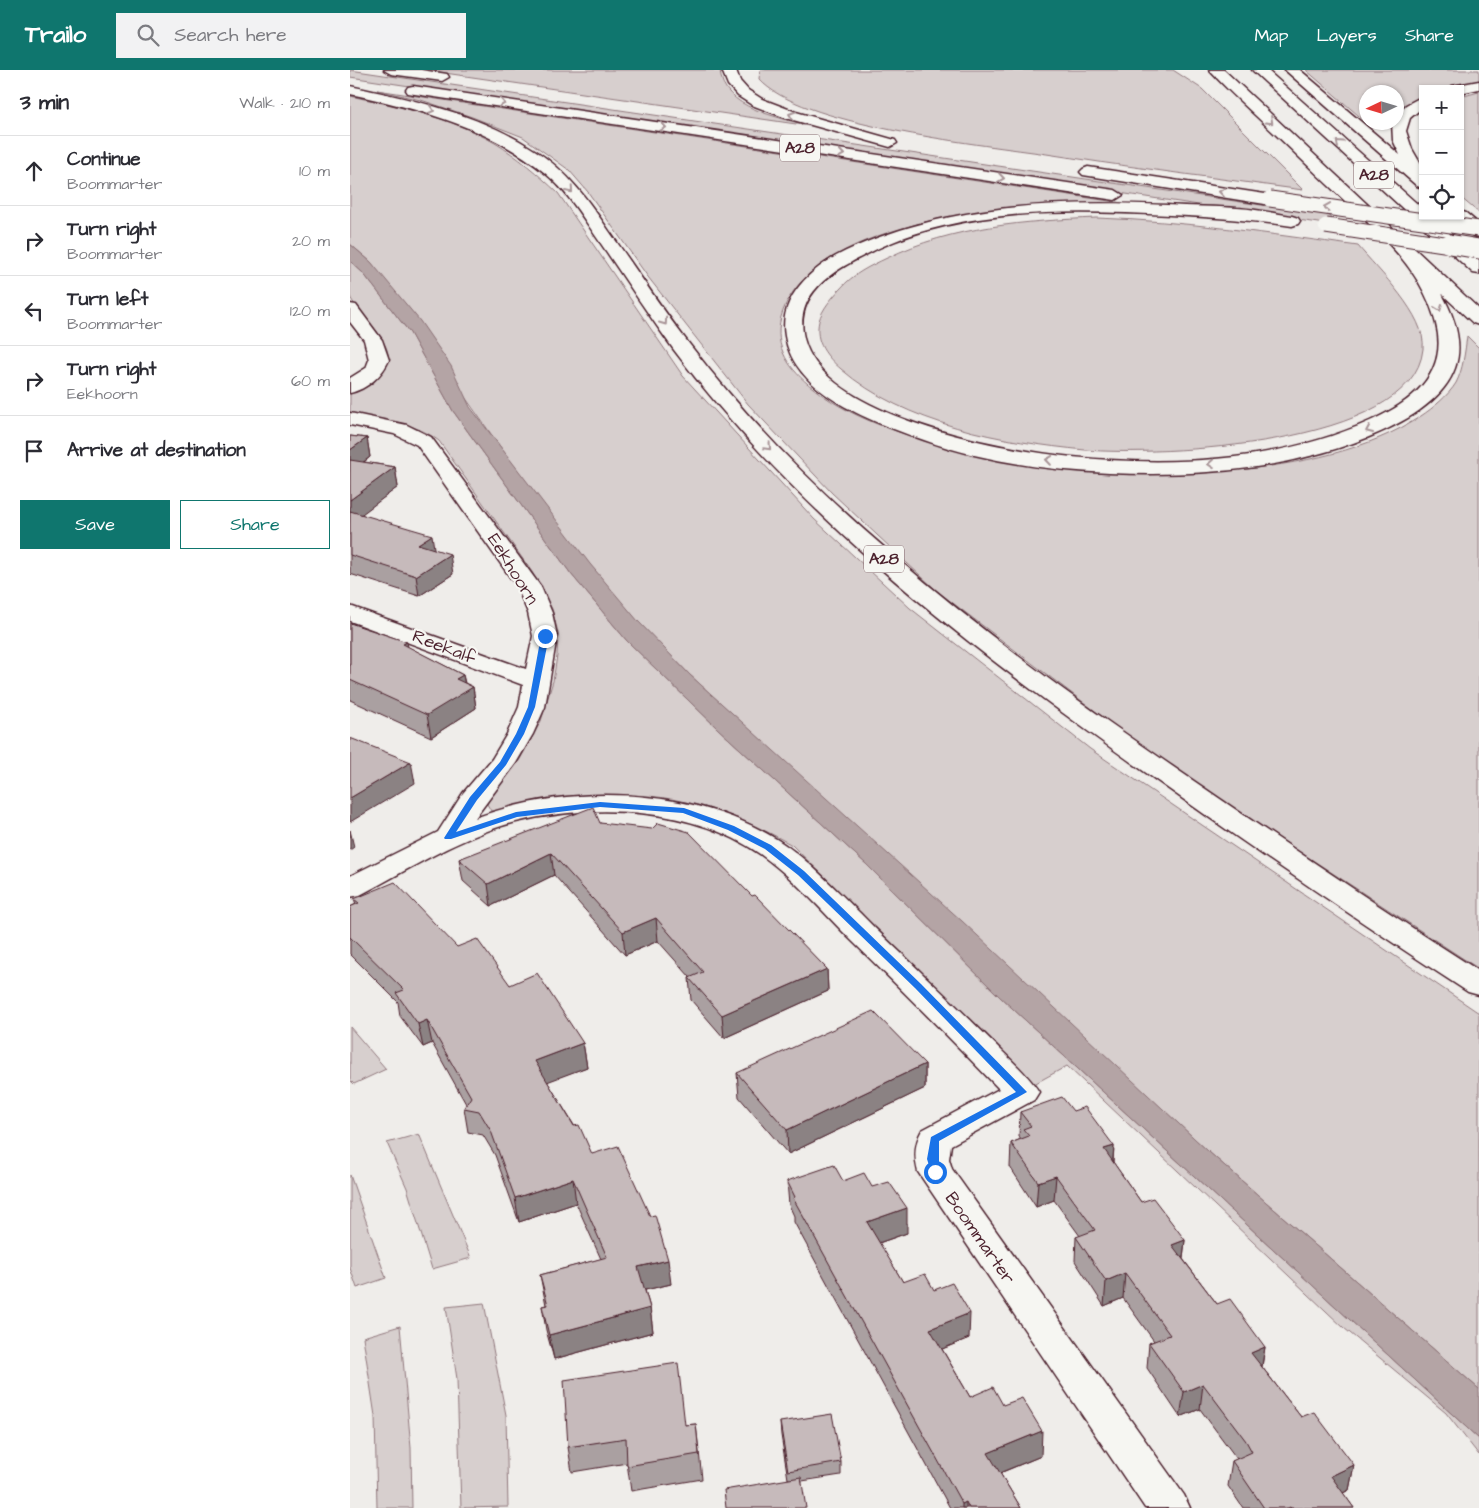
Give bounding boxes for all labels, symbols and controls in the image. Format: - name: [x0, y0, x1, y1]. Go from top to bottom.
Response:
- search box: [116, 13, 466, 58]
- text: Trailo: [25, 18, 86, 52]
- icon: search: [134, 21, 162, 49]
- text: Search here: [174, 22, 286, 49]
- text: Map: [1254, 23, 1288, 48]
- text: Layers: [1316, 23, 1377, 48]
- text: Share: [1405, 23, 1454, 48]
- north arrow: [1359, 85, 1404, 130]
- map controls: [1419, 85, 1464, 220]
- button: +: [1419, 85, 1464, 130]
- text: 3 min: [20, 88, 69, 117]
- text: Walk · 210 m: [239, 92, 330, 114]
- one-way arrow: [498, 97, 506, 108]
- one-way arrow: [427, 104, 435, 114]
- one-way arrow: [789, 110, 797, 120]
- one-way arrow: [1264, 115, 1273, 124]
- one-way arrow: [659, 121, 667, 132]
- button: −: [1419, 130, 1464, 175]
- road number: A28: [780, 134, 820, 162]
- one-way arrow: [1335, 139, 1344, 148]
- text: Continue: [67, 146, 141, 173]
- one-way arrow: [836, 148, 845, 158]
- icon: ahead: [20, 157, 48, 185]
- text: 10 m: [299, 160, 330, 182]
- road number: A28: [1354, 162, 1394, 188]
- one-way arrow: [997, 172, 1006, 182]
- text: Boommarter: [67, 173, 162, 195]
- button: locate: [1419, 175, 1464, 220]
- one-way arrow: [564, 184, 573, 193]
- one-way arrow: [1218, 187, 1226, 198]
- one-way arrow: [1322, 203, 1331, 213]
- text: Turn right: [67, 216, 156, 243]
- icon: right: [20, 227, 48, 255]
- text: 20 m: [292, 230, 330, 252]
- text: Boommarter: [67, 243, 162, 265]
- text: Turn left: [67, 286, 148, 313]
- icon: left: [20, 297, 48, 325]
- text: 120 m: [290, 300, 330, 322]
- one-way arrow: [1433, 303, 1443, 311]
- text: Boommarter: [67, 313, 162, 335]
- one-way arrow: [658, 316, 667, 326]
- text: Turn right: [67, 356, 156, 383]
- icon: right: [20, 367, 48, 395]
- text: 60 m: [291, 370, 330, 392]
- text: Eekhoorn: [67, 383, 138, 405]
- one-way arrow: [1365, 424, 1374, 435]
- icon: arrive: [20, 437, 48, 465]
- text: Arrive at destination: [67, 437, 246, 464]
- one-way arrow: [762, 441, 771, 450]
- one-way arrow: [1045, 455, 1053, 465]
- one-way arrow: [1207, 458, 1215, 469]
- button: Save: [20, 500, 170, 549]
- button: Share: [180, 500, 330, 549]
- street label: Eekhoorn: [481, 529, 545, 609]
- road number: A28: [864, 546, 904, 572]
- street label: Reekalf: [409, 623, 480, 671]
- route end: [534, 625, 557, 648]
- route start: [924, 1161, 947, 1184]
- street label: Boommarter: [939, 1187, 1021, 1289]

